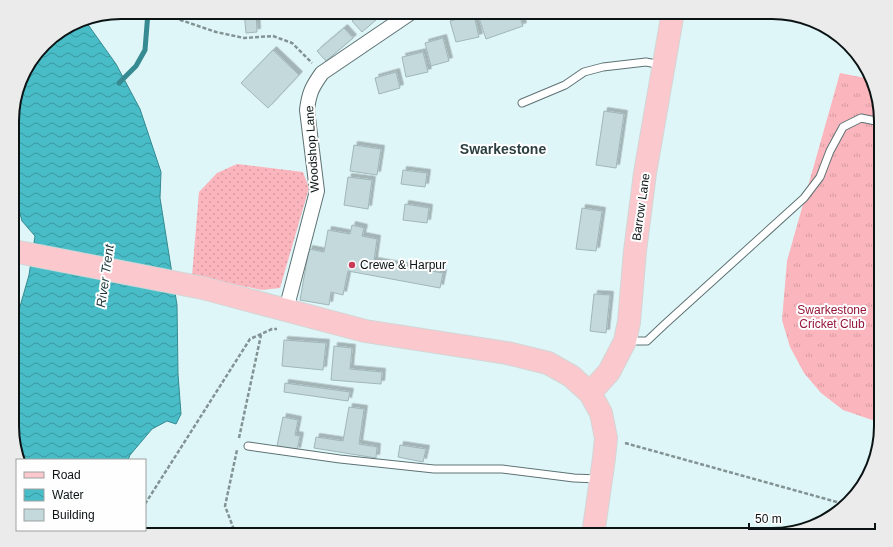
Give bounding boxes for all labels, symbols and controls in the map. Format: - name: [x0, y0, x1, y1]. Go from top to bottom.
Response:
- street label: Woodshop Lane: [302, 105, 322, 193]
- district label: Swarkestone: [460, 141, 546, 157]
- street label: Barrow Lane: [629, 172, 653, 242]
- water label: River Trent: [93, 242, 117, 308]
- place label: Crewe & Harpur: [360, 258, 446, 272]
- marker: Crewe & Harpur: [347, 260, 357, 270]
- park label: Swarkestone Cricket Club: [797, 303, 867, 331]
- legend: [16, 459, 146, 531]
- text: Road: [52, 468, 81, 482]
- text: Water: [52, 488, 84, 502]
- scale bar: [749, 505, 875, 531]
- text: Building: [52, 508, 95, 522]
- text: 50 m: [755, 512, 782, 526]

